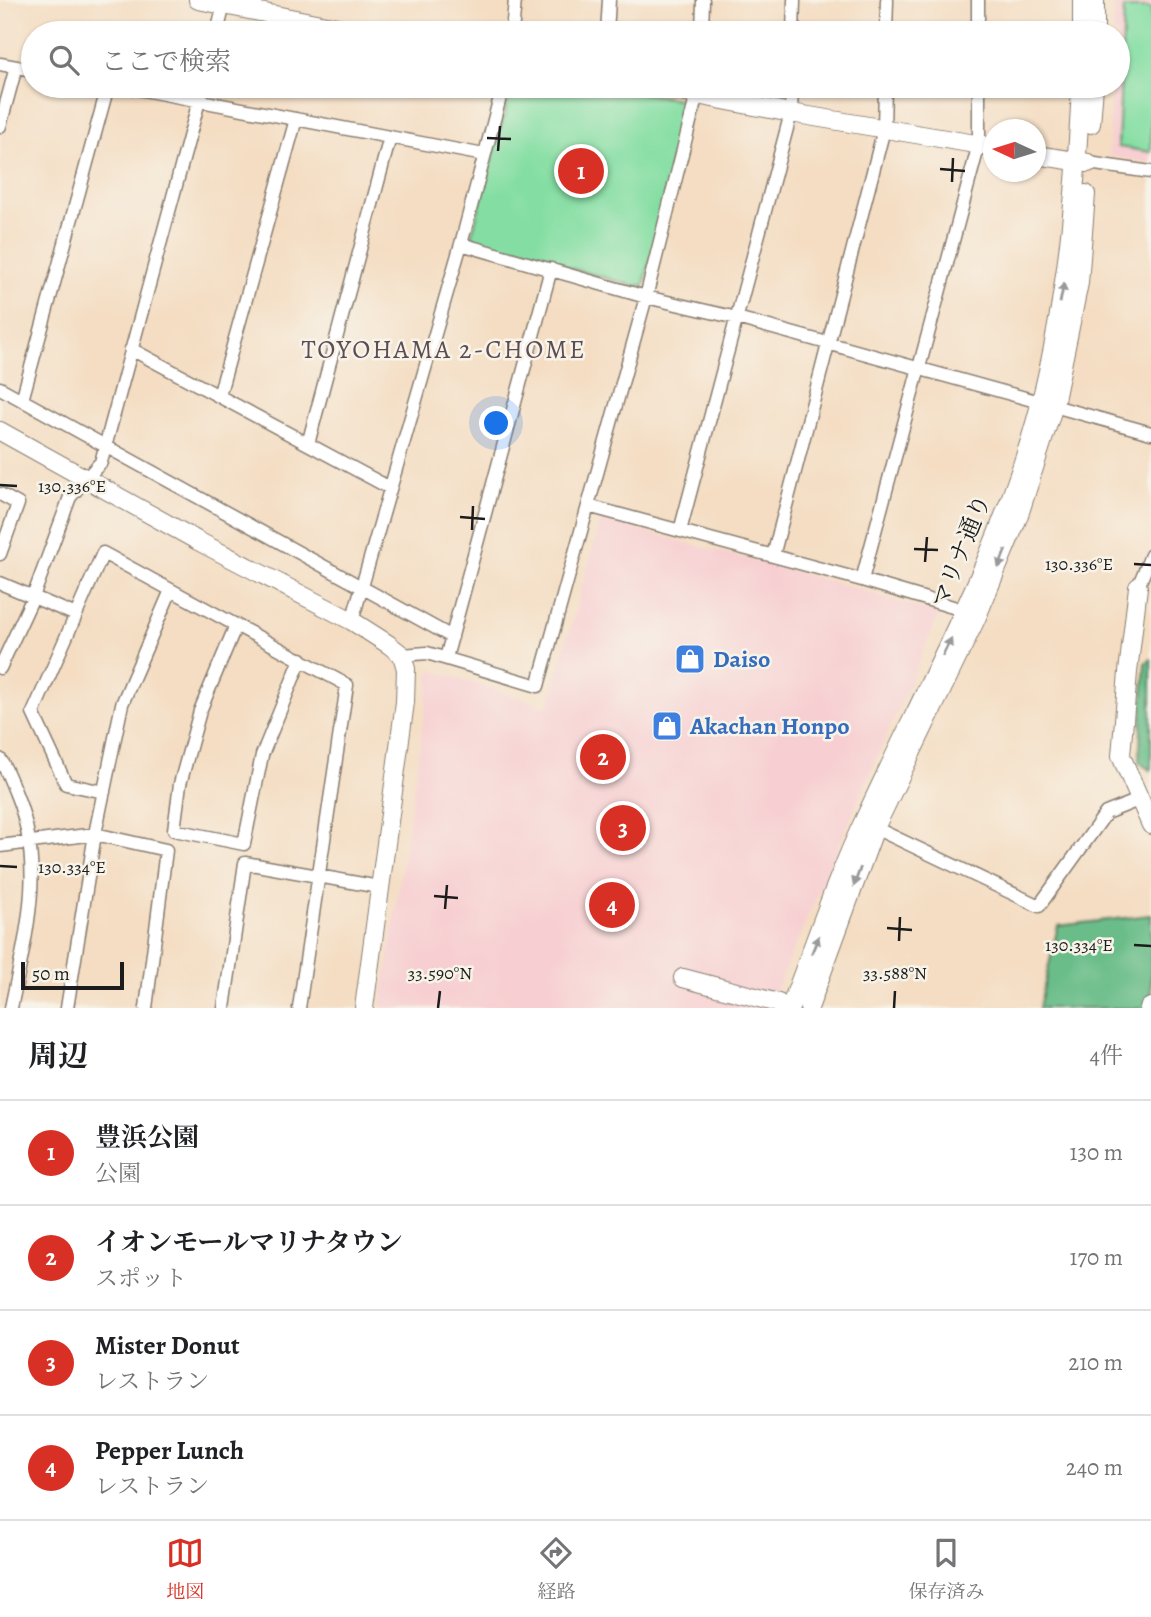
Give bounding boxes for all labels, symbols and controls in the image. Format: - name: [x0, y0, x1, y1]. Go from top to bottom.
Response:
- search box: [21, 21, 1130, 98]
- icon: search: [45, 41, 83, 79]
- text: ここで検索: [101, 44, 231, 79]
- north arrow: [983, 119, 1046, 182]
- pin: 1: [558, 145, 604, 197]
- one-way arrow: [1057, 282, 1068, 304]
- district label: TOYOHAMA 2-CHOME: [301, 332, 587, 367]
- your location: [479, 406, 513, 440]
- text: 130.336°E: [38, 474, 106, 498]
- street label: マリナ通り: [924, 490, 998, 612]
- one-way arrow: [996, 548, 1007, 569]
- text: 130.336°E: [1045, 552, 1113, 576]
- one-way arrow: [941, 637, 953, 657]
- shop icon: Daiso: [673, 642, 707, 676]
- place label: Daiso: [713, 643, 770, 675]
- shop icon: Akachan Honpo: [650, 709, 684, 743]
- place label: Akachan Honpo: [689, 710, 850, 742]
- pin: 2: [580, 731, 626, 783]
- pin: 3: [600, 802, 646, 854]
- text: 130.334°E: [38, 855, 106, 879]
- one-way arrow: [851, 867, 862, 888]
- pin: 4: [589, 879, 635, 931]
- text: 130.334°E: [1045, 933, 1113, 957]
- one-way arrow: [809, 934, 820, 955]
- scale bar: [21, 959, 124, 991]
- text: 50 m: [32, 961, 70, 987]
- text: 33.590°N: [408, 961, 472, 985]
- text: 33.588°N: [863, 961, 927, 985]
- text: 周辺: [28, 1036, 88, 1076]
- text: 4件: [1090, 1040, 1123, 1071]
- text: 豊浜公園: [95, 1120, 199, 1155]
- text: 1: [47, 1137, 55, 1168]
- text: 130 m: [1070, 1137, 1123, 1168]
- text: 公園: [95, 1158, 141, 1189]
- text: イオンモールマリナタウン: [95, 1225, 403, 1260]
- text: 2: [45, 1242, 57, 1273]
- text: 170 m: [1070, 1242, 1123, 1273]
- text: スポット: [95, 1263, 187, 1294]
- text: Mister Donut: [95, 1328, 240, 1363]
- text: 3: [46, 1347, 56, 1378]
- text: 210 m: [1068, 1347, 1123, 1378]
- text: レストラン: [95, 1366, 209, 1397]
- text: Pepper Lunch: [95, 1433, 244, 1468]
- text: 4: [46, 1452, 56, 1483]
- text: 240 m: [1066, 1452, 1123, 1483]
- text: レストラン: [95, 1471, 209, 1502]
- tab: 地図: [166, 1534, 205, 1605]
- tab: 経路: [537, 1534, 576, 1605]
- tab: 保存済み: [908, 1534, 985, 1605]

